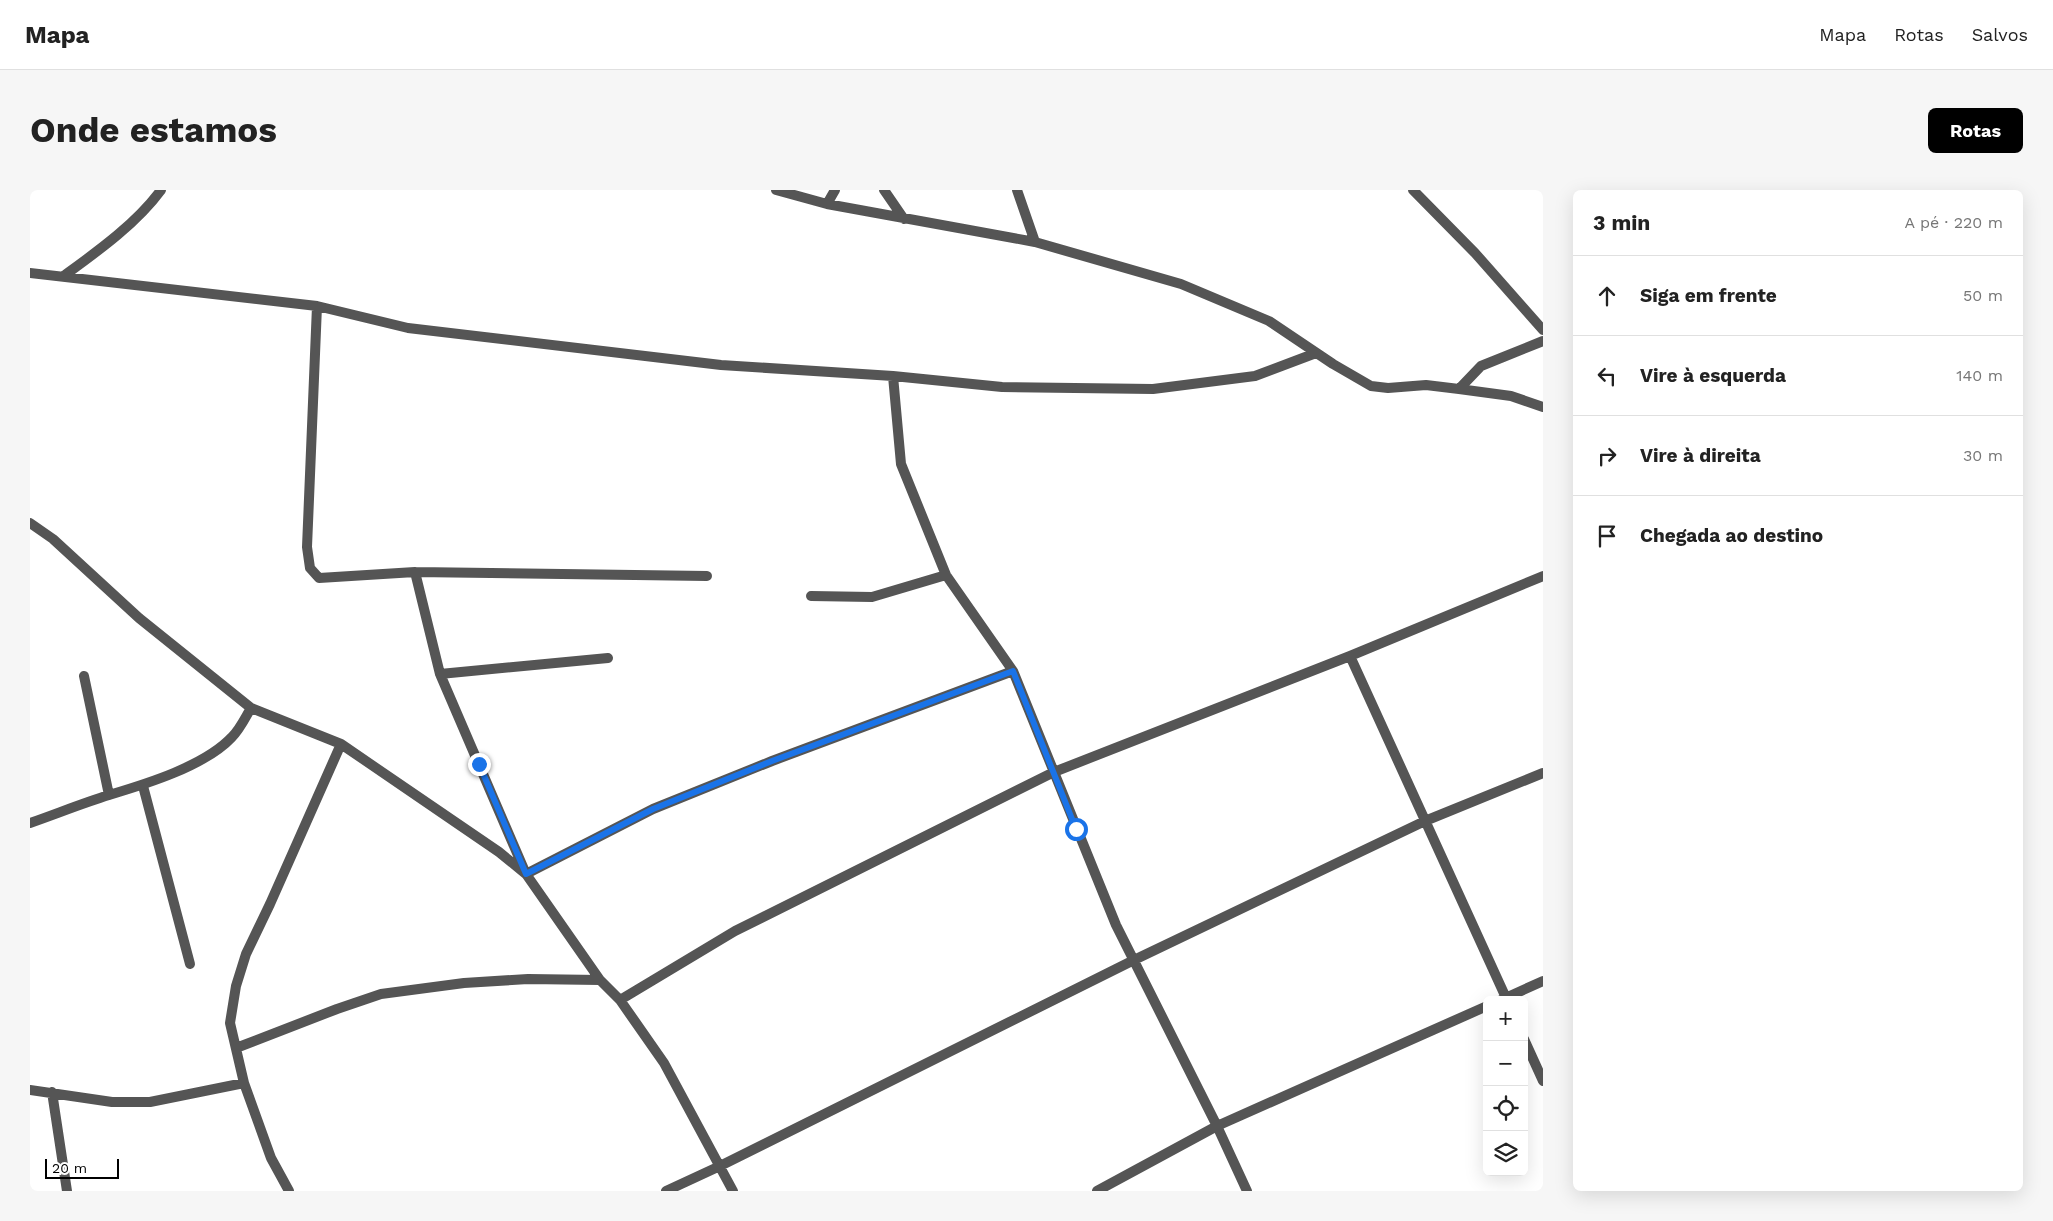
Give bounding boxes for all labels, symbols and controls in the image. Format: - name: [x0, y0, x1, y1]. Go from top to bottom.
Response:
- text: Mapa: [25, 21, 90, 49]
- text: Mapa: [1819, 24, 1866, 45]
- text: Rotas: [1894, 24, 1944, 45]
- text: Salvos: [1972, 24, 2028, 45]
- button: Rotas: [1928, 108, 2023, 153]
- text: Onde estamos: [30, 109, 277, 151]
- text: 3 min: [1593, 210, 1650, 235]
- text: A pé · 220 m: [1905, 213, 2003, 232]
- icon: ahead: [1593, 282, 1621, 310]
- text: Siga em frente: [1640, 284, 1777, 307]
- text: 50 m: [1963, 286, 2003, 305]
- icon: left: [1593, 362, 1621, 390]
- text: Vire à esquerda: [1640, 364, 1786, 387]
- text: 140 m: [1956, 366, 2003, 385]
- icon: right: [1593, 442, 1621, 470]
- text: Vire à direita: [1640, 444, 1761, 467]
- text: 30 m: [1963, 446, 2003, 465]
- icon: arrive: [1593, 522, 1621, 550]
- text: Chegada ao destino: [1640, 524, 1823, 547]
- route end: [468, 753, 491, 776]
- route start: [1065, 818, 1088, 841]
- map controls: [1483, 996, 1528, 1176]
- button: +: [1483, 996, 1528, 1041]
- button: −: [1483, 1041, 1528, 1086]
- button: locate: [1483, 1086, 1528, 1131]
- button: layers: [1483, 1131, 1528, 1176]
- scale bar: [45, 1156, 119, 1179]
- text: 20 m: [52, 1160, 87, 1176]

